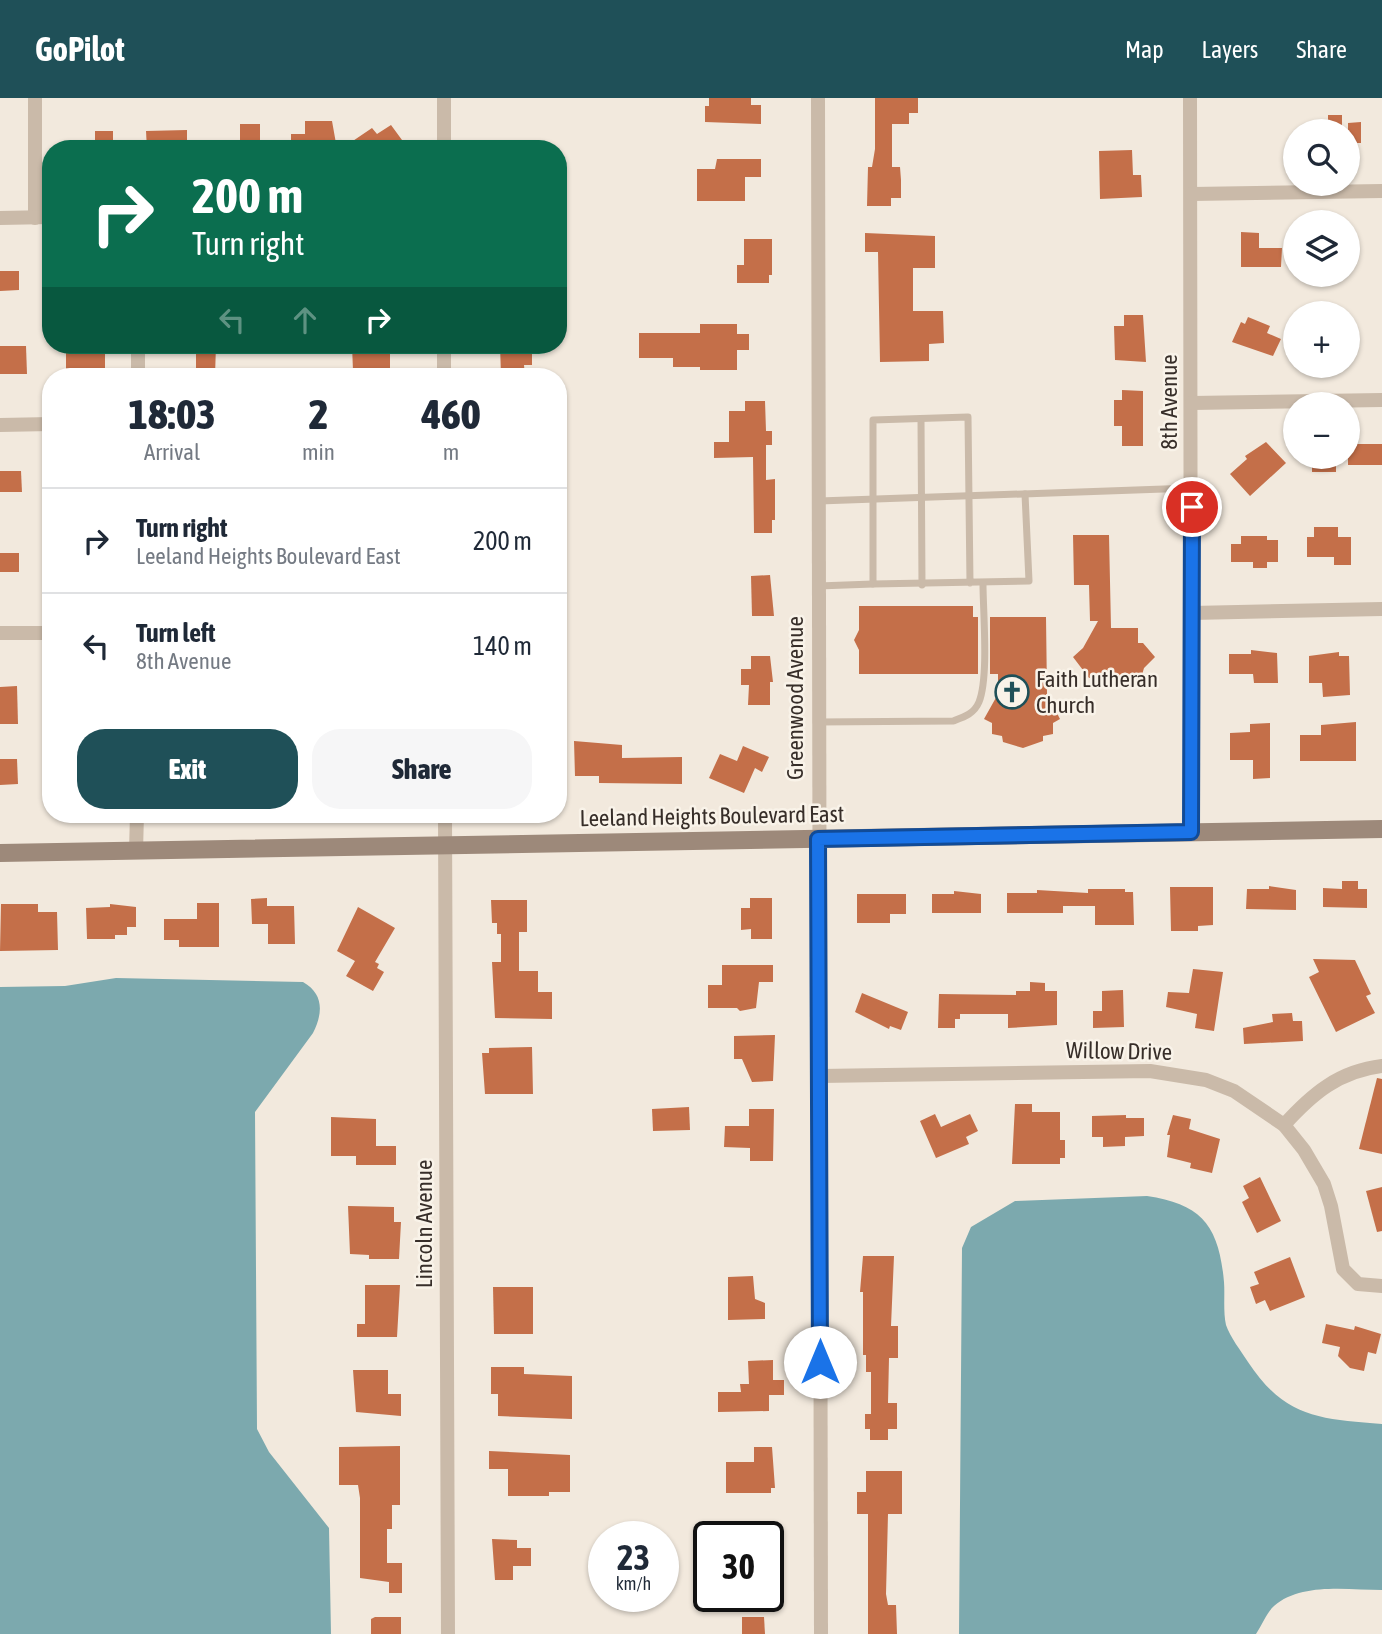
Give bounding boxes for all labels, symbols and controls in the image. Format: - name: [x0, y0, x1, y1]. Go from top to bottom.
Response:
- text: GoPilot: [35, 30, 125, 68]
- text: Map: [1125, 36, 1164, 63]
- text: Layers: [1202, 36, 1258, 63]
- text: Share: [1296, 36, 1347, 63]
- map controls: [1283, 119, 1360, 469]
- button: search: [1283, 119, 1360, 196]
- text: 200 m: [192, 167, 303, 223]
- icon: right: [77, 168, 168, 259]
- button: layers: [1283, 210, 1360, 287]
- text: Turn right: [192, 225, 305, 262]
- icon: left: [213, 301, 251, 339]
- icon: ahead: [286, 301, 324, 339]
- icon: right: [359, 301, 397, 339]
- button: +: [1283, 301, 1360, 378]
- street label: 8th Avenue: [1156, 354, 1182, 450]
- text: 18:03: [128, 390, 216, 438]
- text: 2: [309, 390, 328, 438]
- text: 460: [421, 390, 481, 438]
- button: −: [1283, 392, 1360, 469]
- text: Arrival: [144, 439, 200, 465]
- text: min: [302, 439, 335, 465]
- text: m: [443, 439, 459, 465]
- pin: [1162, 477, 1222, 537]
- icon: arrive: [1173, 488, 1211, 526]
- text: Turn right: [136, 513, 227, 543]
- icon: right: [77, 522, 115, 560]
- text: 200 m: [473, 526, 532, 556]
- text: Leeland Heights Boulevard East: [136, 543, 401, 569]
- street label: Greenwood Avenue: [782, 616, 808, 780]
- text: Turn left: [136, 618, 216, 648]
- icon: left: [77, 627, 115, 665]
- text: 140 m: [473, 631, 532, 661]
- text: 8th Avenue: [136, 648, 231, 674]
- place label: Faith Lutheran Church: [1036, 666, 1158, 718]
- church icon: Faith Lutheran Church: [993, 673, 1031, 711]
- button: Exit: [77, 729, 298, 809]
- button: Share: [312, 729, 532, 809]
- street label: Leeland Heights Boulevard East: [579, 801, 845, 831]
- street label: Willow Drive: [1066, 1037, 1172, 1065]
- street label: Lincoln Avenue: [411, 1160, 437, 1288]
- position arrow: [783, 1325, 857, 1399]
- speed limit sign: 30: [693, 1521, 784, 1612]
- text: 23: [617, 1537, 650, 1577]
- text: km/h: [616, 1573, 651, 1594]

